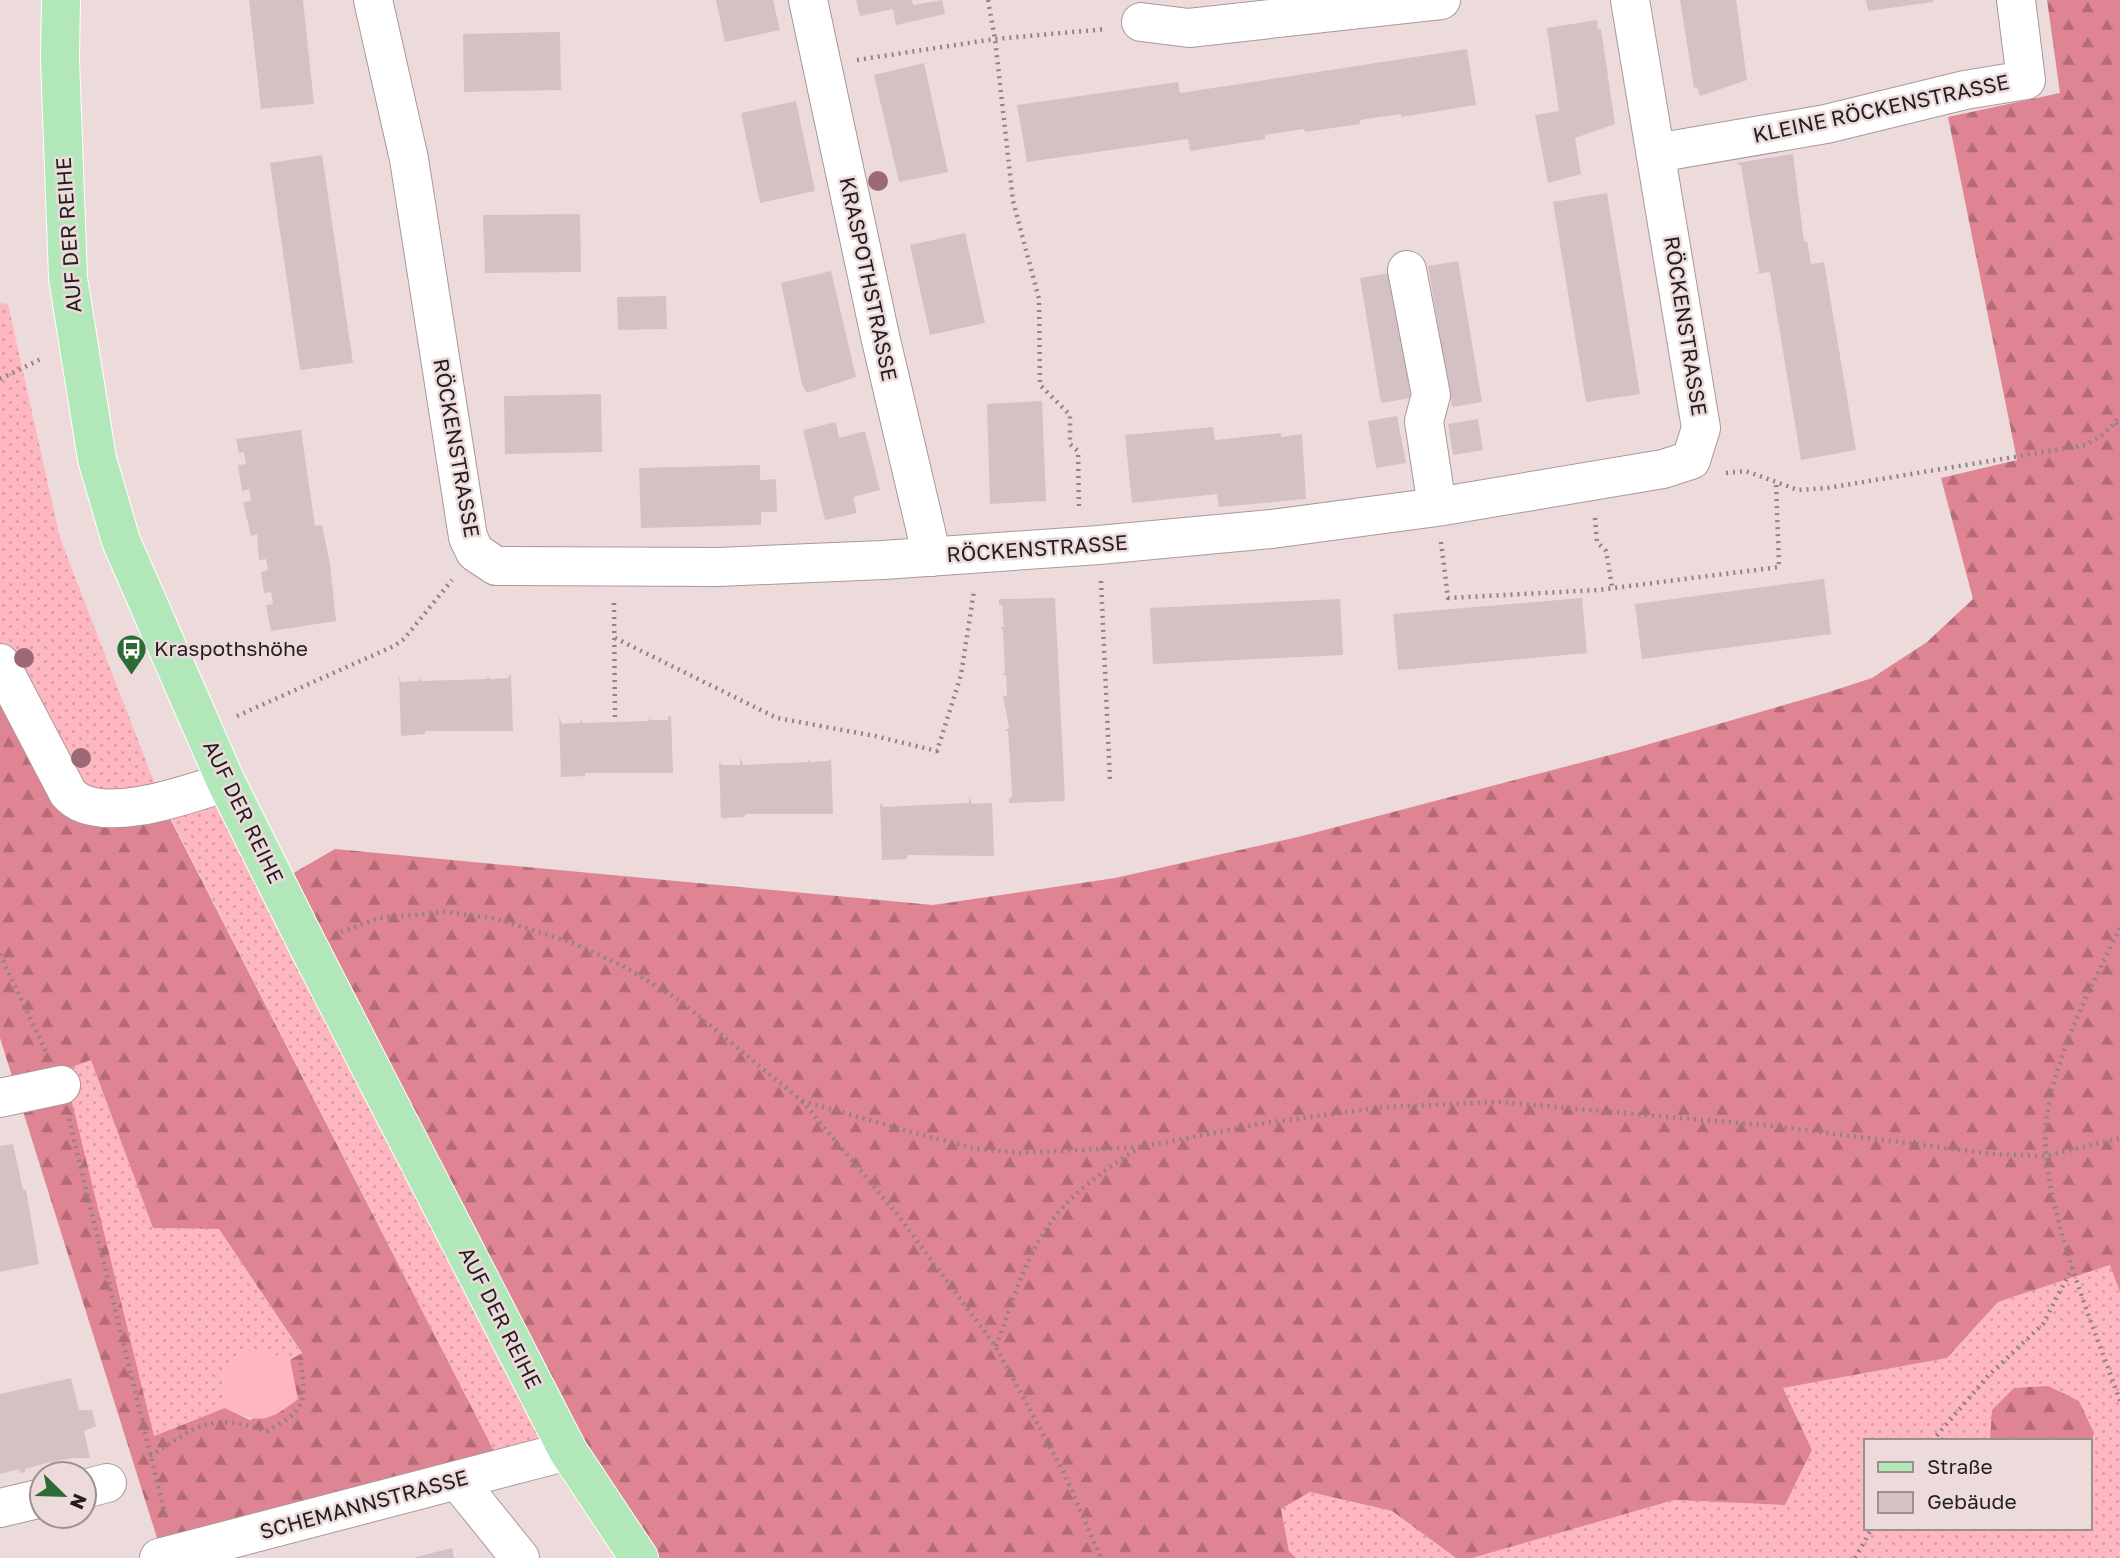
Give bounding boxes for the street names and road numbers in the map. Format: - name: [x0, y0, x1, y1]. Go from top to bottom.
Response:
- street label: KLEINE RÖCKENSTRASSE: [1750, 68, 2011, 148]
- street label: AUF DER REIHE: [50, 156, 86, 314]
- street label: KRASPOTHSTRASSE: [835, 174, 903, 383]
- street label: RÖCKENSTRASSE: [1659, 234, 1713, 417]
- street label: RÖCKENSTRASSE: [428, 356, 486, 539]
- street label: RÖCKENSTRASSE: [946, 529, 1128, 567]
- street label: AUF DER REIHE: [198, 736, 290, 887]
- street label: AUF DER REIHE: [454, 1242, 548, 1393]
- street label: SCHEMANNSTRASSE: [257, 1464, 471, 1544]

